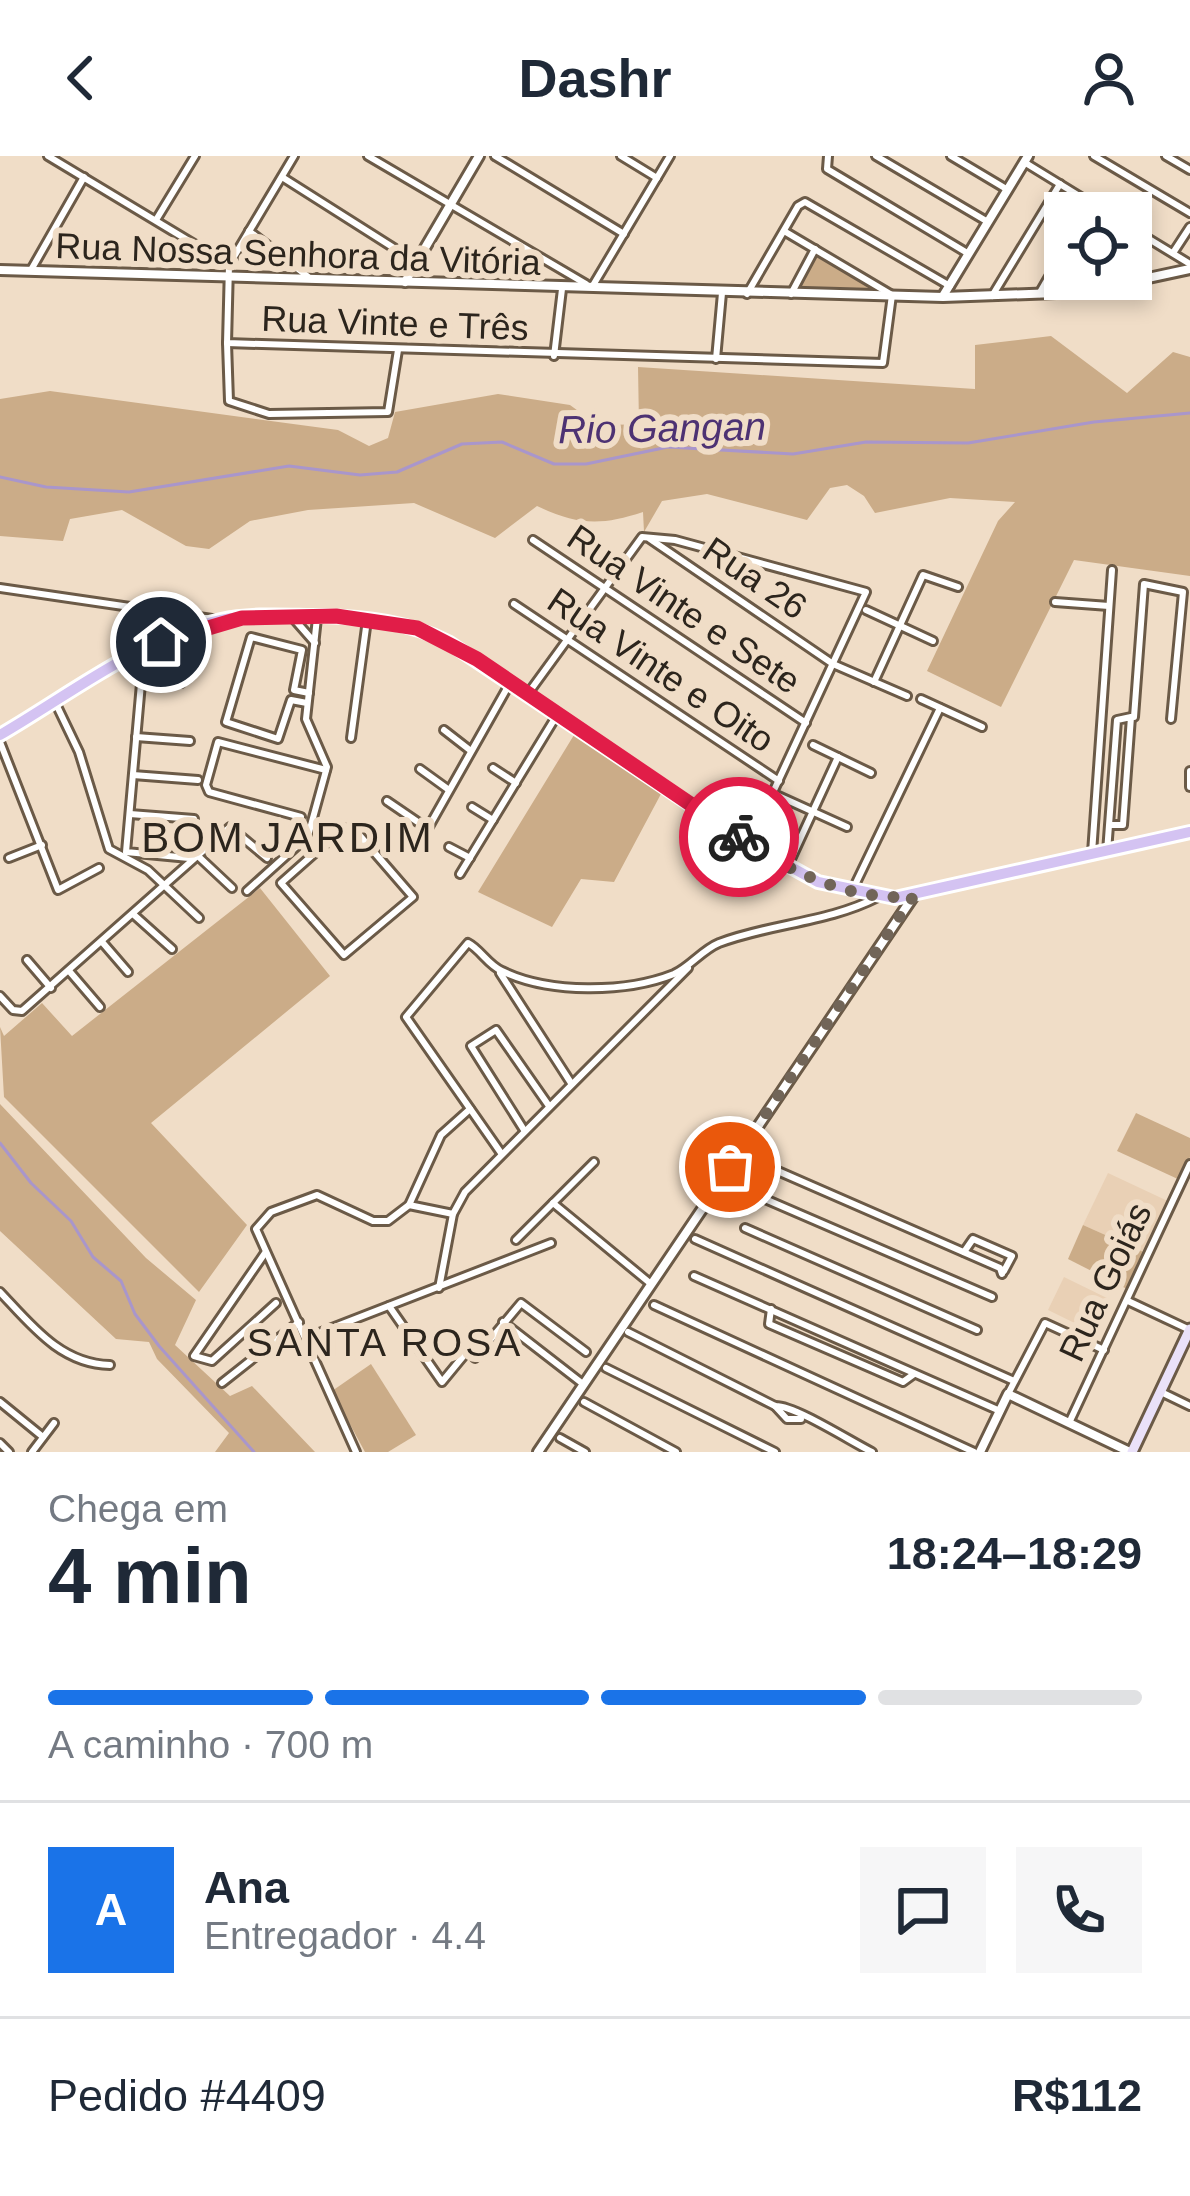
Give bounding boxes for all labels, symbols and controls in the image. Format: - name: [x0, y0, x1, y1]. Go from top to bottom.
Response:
- icon: back: [48, 45, 114, 111]
- icon: person: [1076, 45, 1142, 111]
- text: Dashr: [518, 48, 672, 108]
- map controls: [1044, 192, 1152, 300]
- button: locate: [1044, 192, 1152, 300]
- street label: Rua Nossa Senhora da Vitória: [55, 225, 542, 283]
- street label: Rua Vinte e Três: [261, 298, 529, 348]
- water label: Rio Gangan: [558, 405, 766, 451]
- street label: Rua Vinte e Sete: [560, 516, 808, 702]
- street label: Rua 26: [695, 529, 815, 627]
- street label: Rua Vinte e Oito: [540, 579, 782, 761]
- pin: [110, 591, 212, 693]
- icon: home: [128, 609, 194, 675]
- courier: [679, 777, 799, 897]
- icon: bike: [706, 804, 772, 870]
- district label: BOM JARDIM: [141, 814, 435, 861]
- pin: [679, 1116, 781, 1218]
- icon: bag: [697, 1134, 763, 1200]
- street label: Rua Goiás: [1050, 1196, 1160, 1368]
- district label: SANTA ROSA: [247, 1321, 523, 1364]
- text: Chega em: [48, 1487, 228, 1530]
- text: 18:24–18:29: [887, 1528, 1142, 1579]
- text: 4 min: [48, 1532, 252, 1620]
- text: A caminho · 700 m: [48, 1723, 373, 1766]
- button: chat: [860, 1847, 986, 1973]
- button: phone: [1016, 1847, 1142, 1973]
- text: Ana: [204, 1862, 289, 1913]
- text: A: [95, 1884, 127, 1935]
- text: Entregador · 4.4: [204, 1914, 486, 1957]
- text: Pedido #4409: [48, 2070, 326, 2121]
- text: R$112: [1012, 2070, 1142, 2121]

